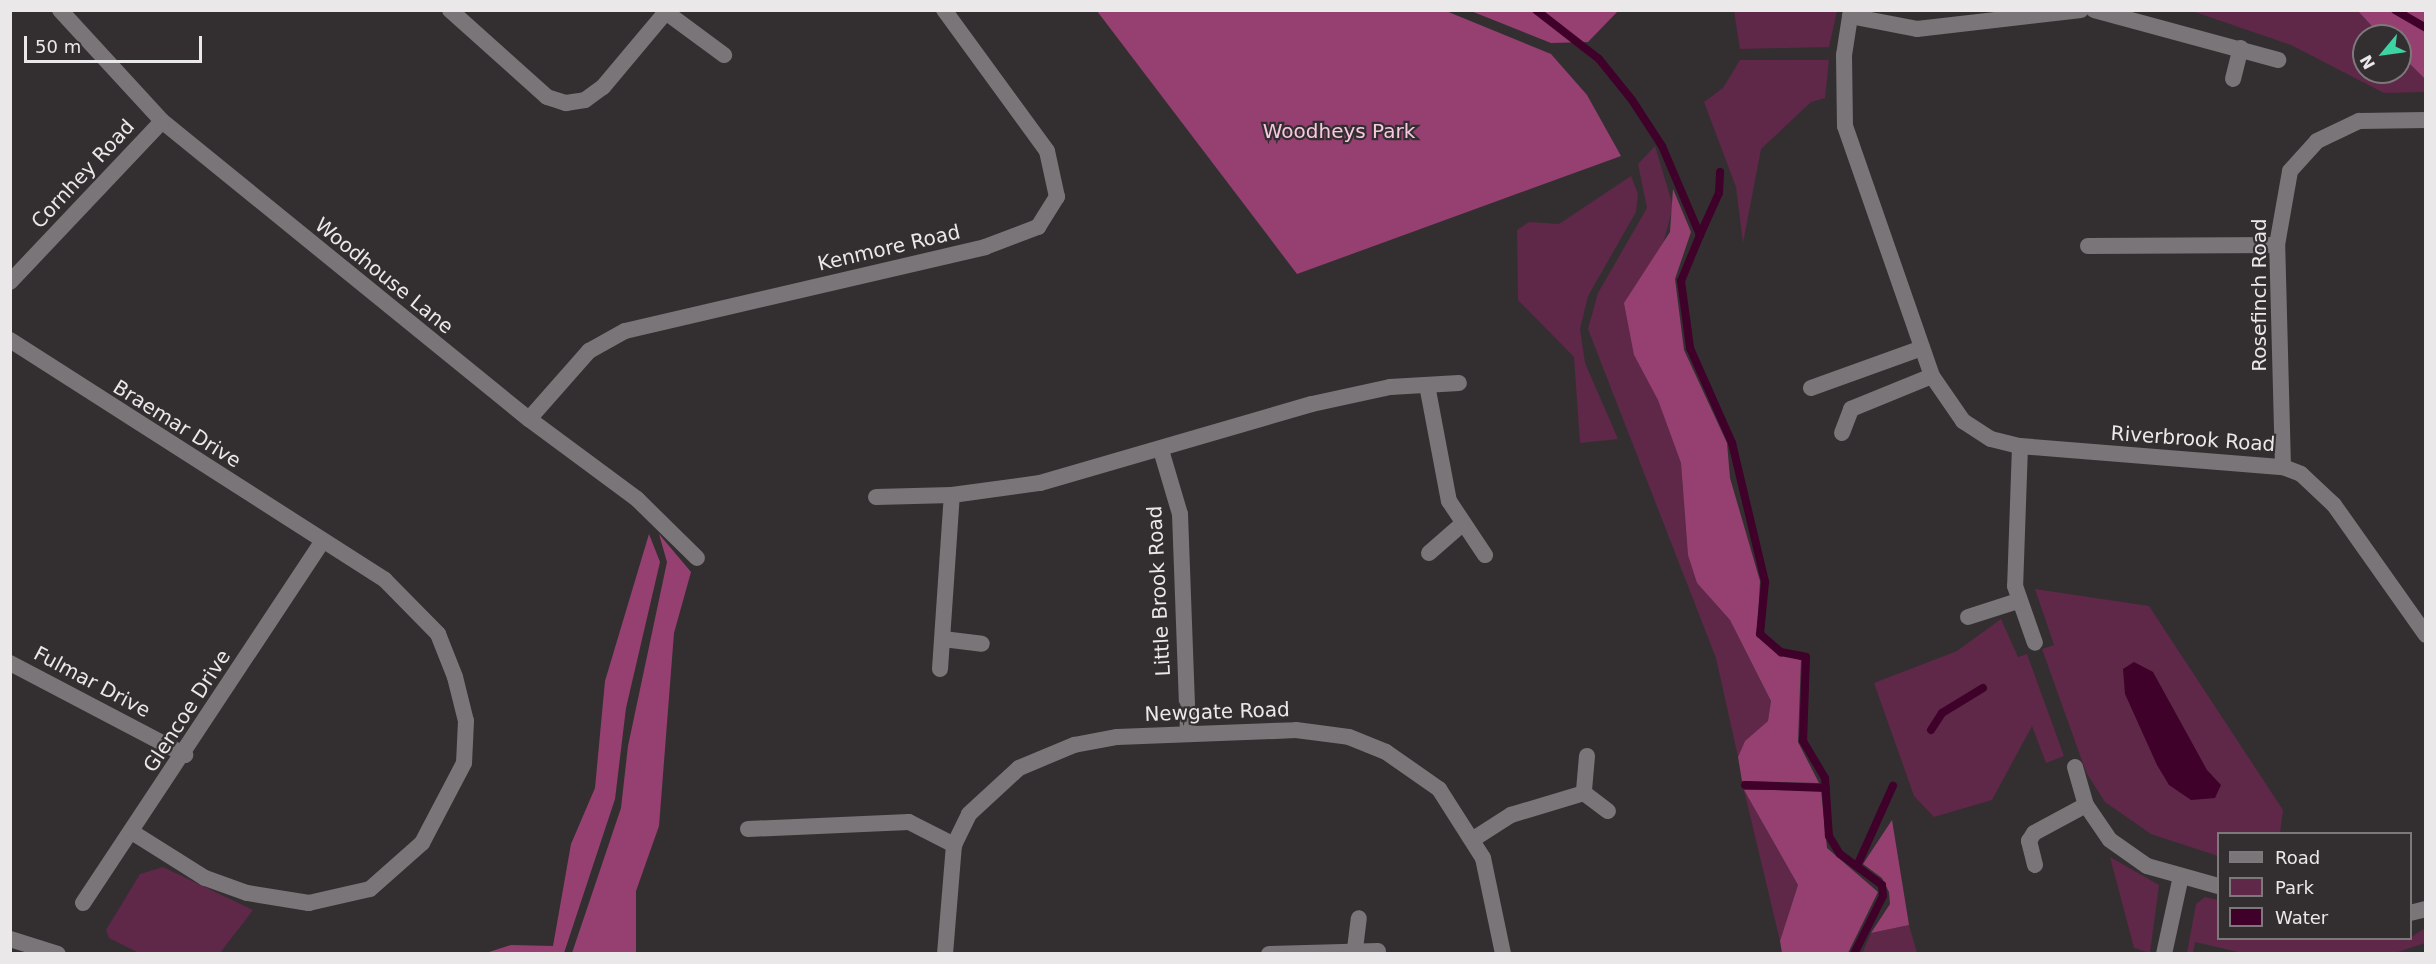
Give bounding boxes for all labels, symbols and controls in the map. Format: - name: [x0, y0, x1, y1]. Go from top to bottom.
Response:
- scale bar: [27, 24, 206, 62]
- north arrow: [2352, 24, 2412, 84]
- text: 50 m: [35, 36, 81, 57]
- text: N: [2356, 52, 2379, 72]
- street label: Cornhey Road: [26, 115, 140, 233]
- park label: Woodheys Park: [1263, 119, 1415, 143]
- street label: Woodhouse Lane: [310, 213, 458, 339]
- street label: Rosefinch Road: [2247, 218, 2271, 372]
- street label: Kenmore Road: [815, 220, 963, 276]
- street label: Braemar Drive: [109, 375, 245, 473]
- street label: Riverbrook Road: [2110, 421, 2276, 457]
- street label: Little Brook Road: [1143, 505, 1175, 677]
- street label: Fulmar Drive: [30, 641, 154, 723]
- street label: Glencoe Drive: [138, 645, 236, 777]
- street label: Newgate Road: [1144, 697, 1290, 727]
- legend: [2217, 832, 2412, 940]
- text: Road: [2275, 847, 2320, 868]
- text: Park: [2275, 877, 2314, 898]
- text: Water: [2275, 907, 2328, 928]

